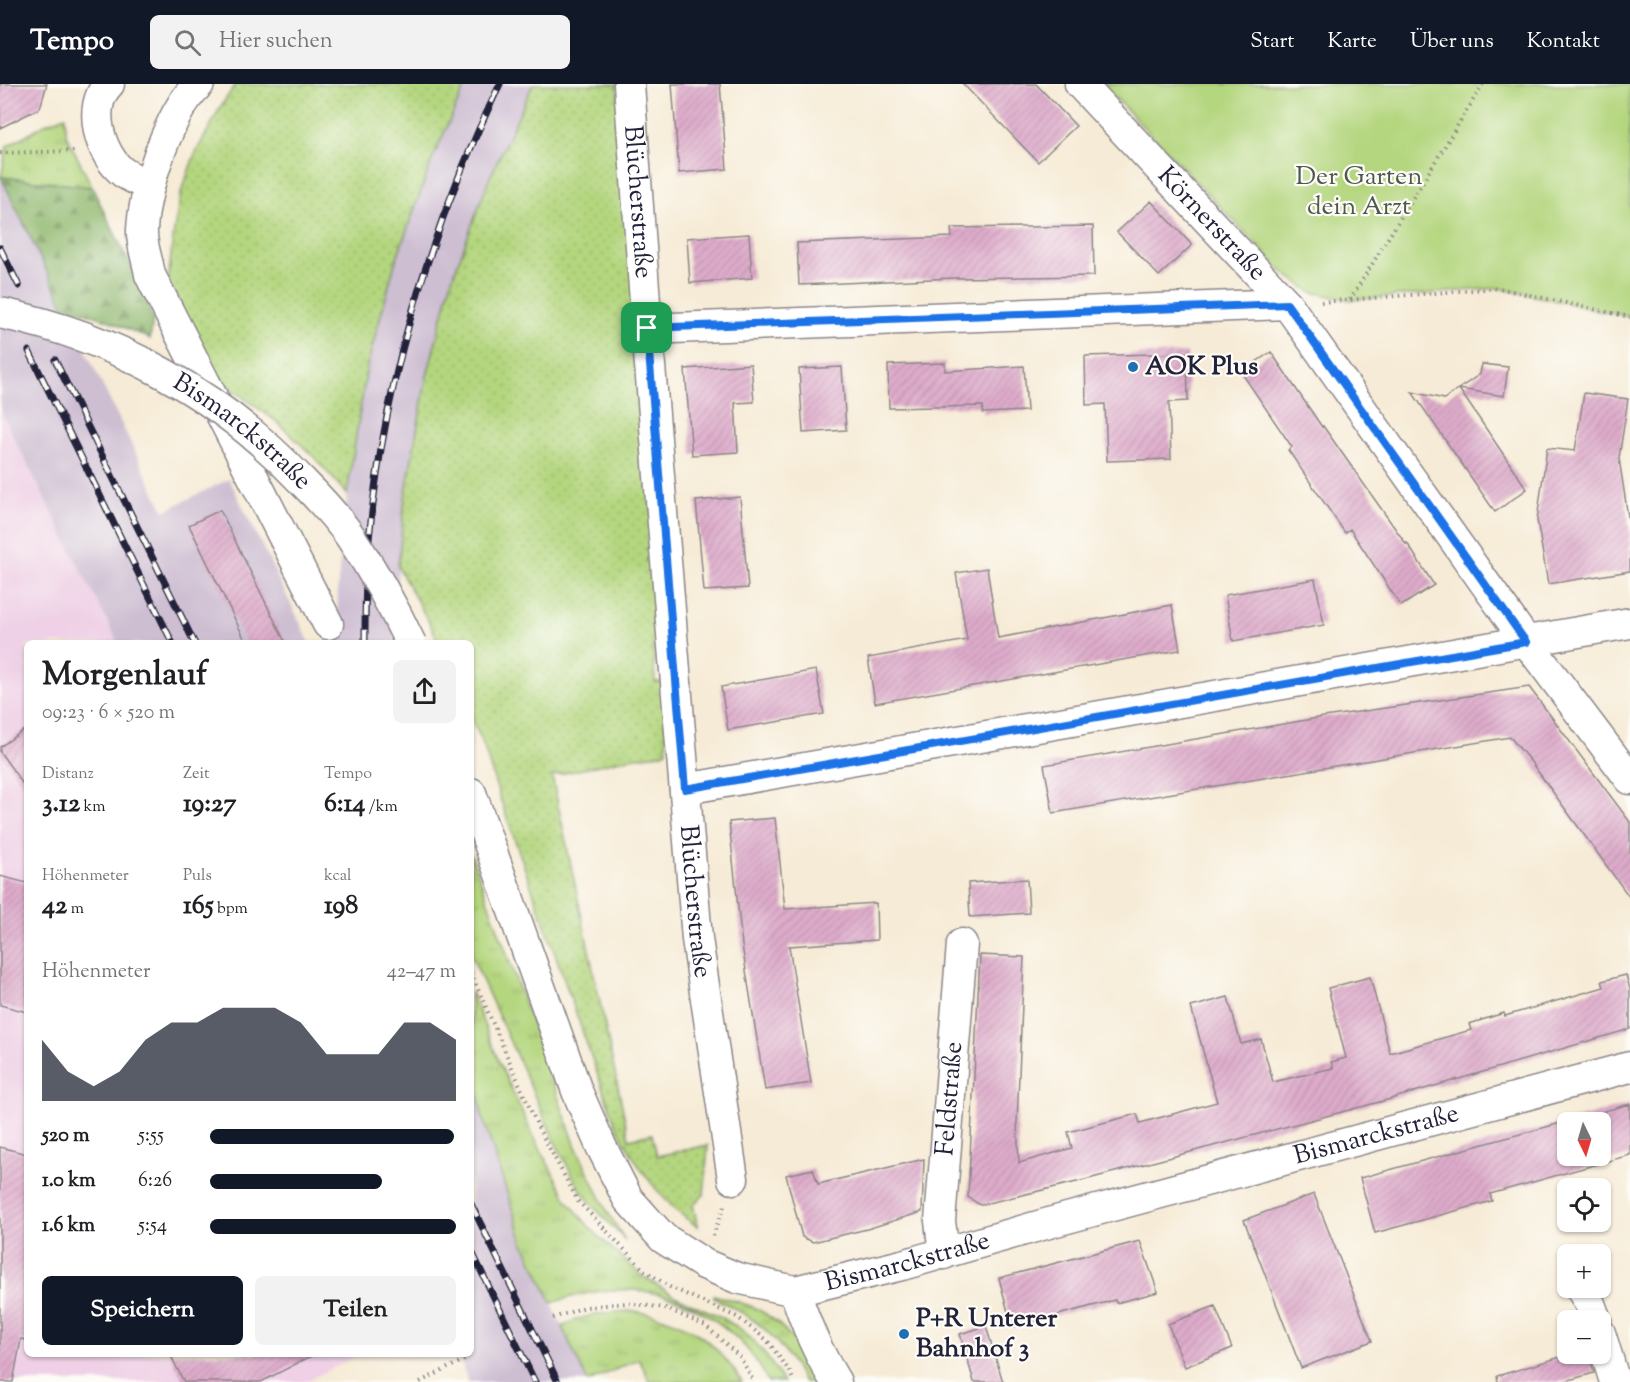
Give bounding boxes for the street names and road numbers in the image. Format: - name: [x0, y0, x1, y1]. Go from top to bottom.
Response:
- street label: Blücherstraße: [614, 124, 662, 280]
- street label: Körnerstraße: [1148, 158, 1275, 289]
- street label: Bismarckstraße: [166, 364, 320, 499]
- street label: Blücherstraße: [669, 823, 721, 980]
- street label: Feldstraße: [927, 1040, 973, 1157]
- street label: Bismarckstraße: [1290, 1095, 1463, 1175]
- street label: Bismarckstraße: [821, 1222, 994, 1302]

